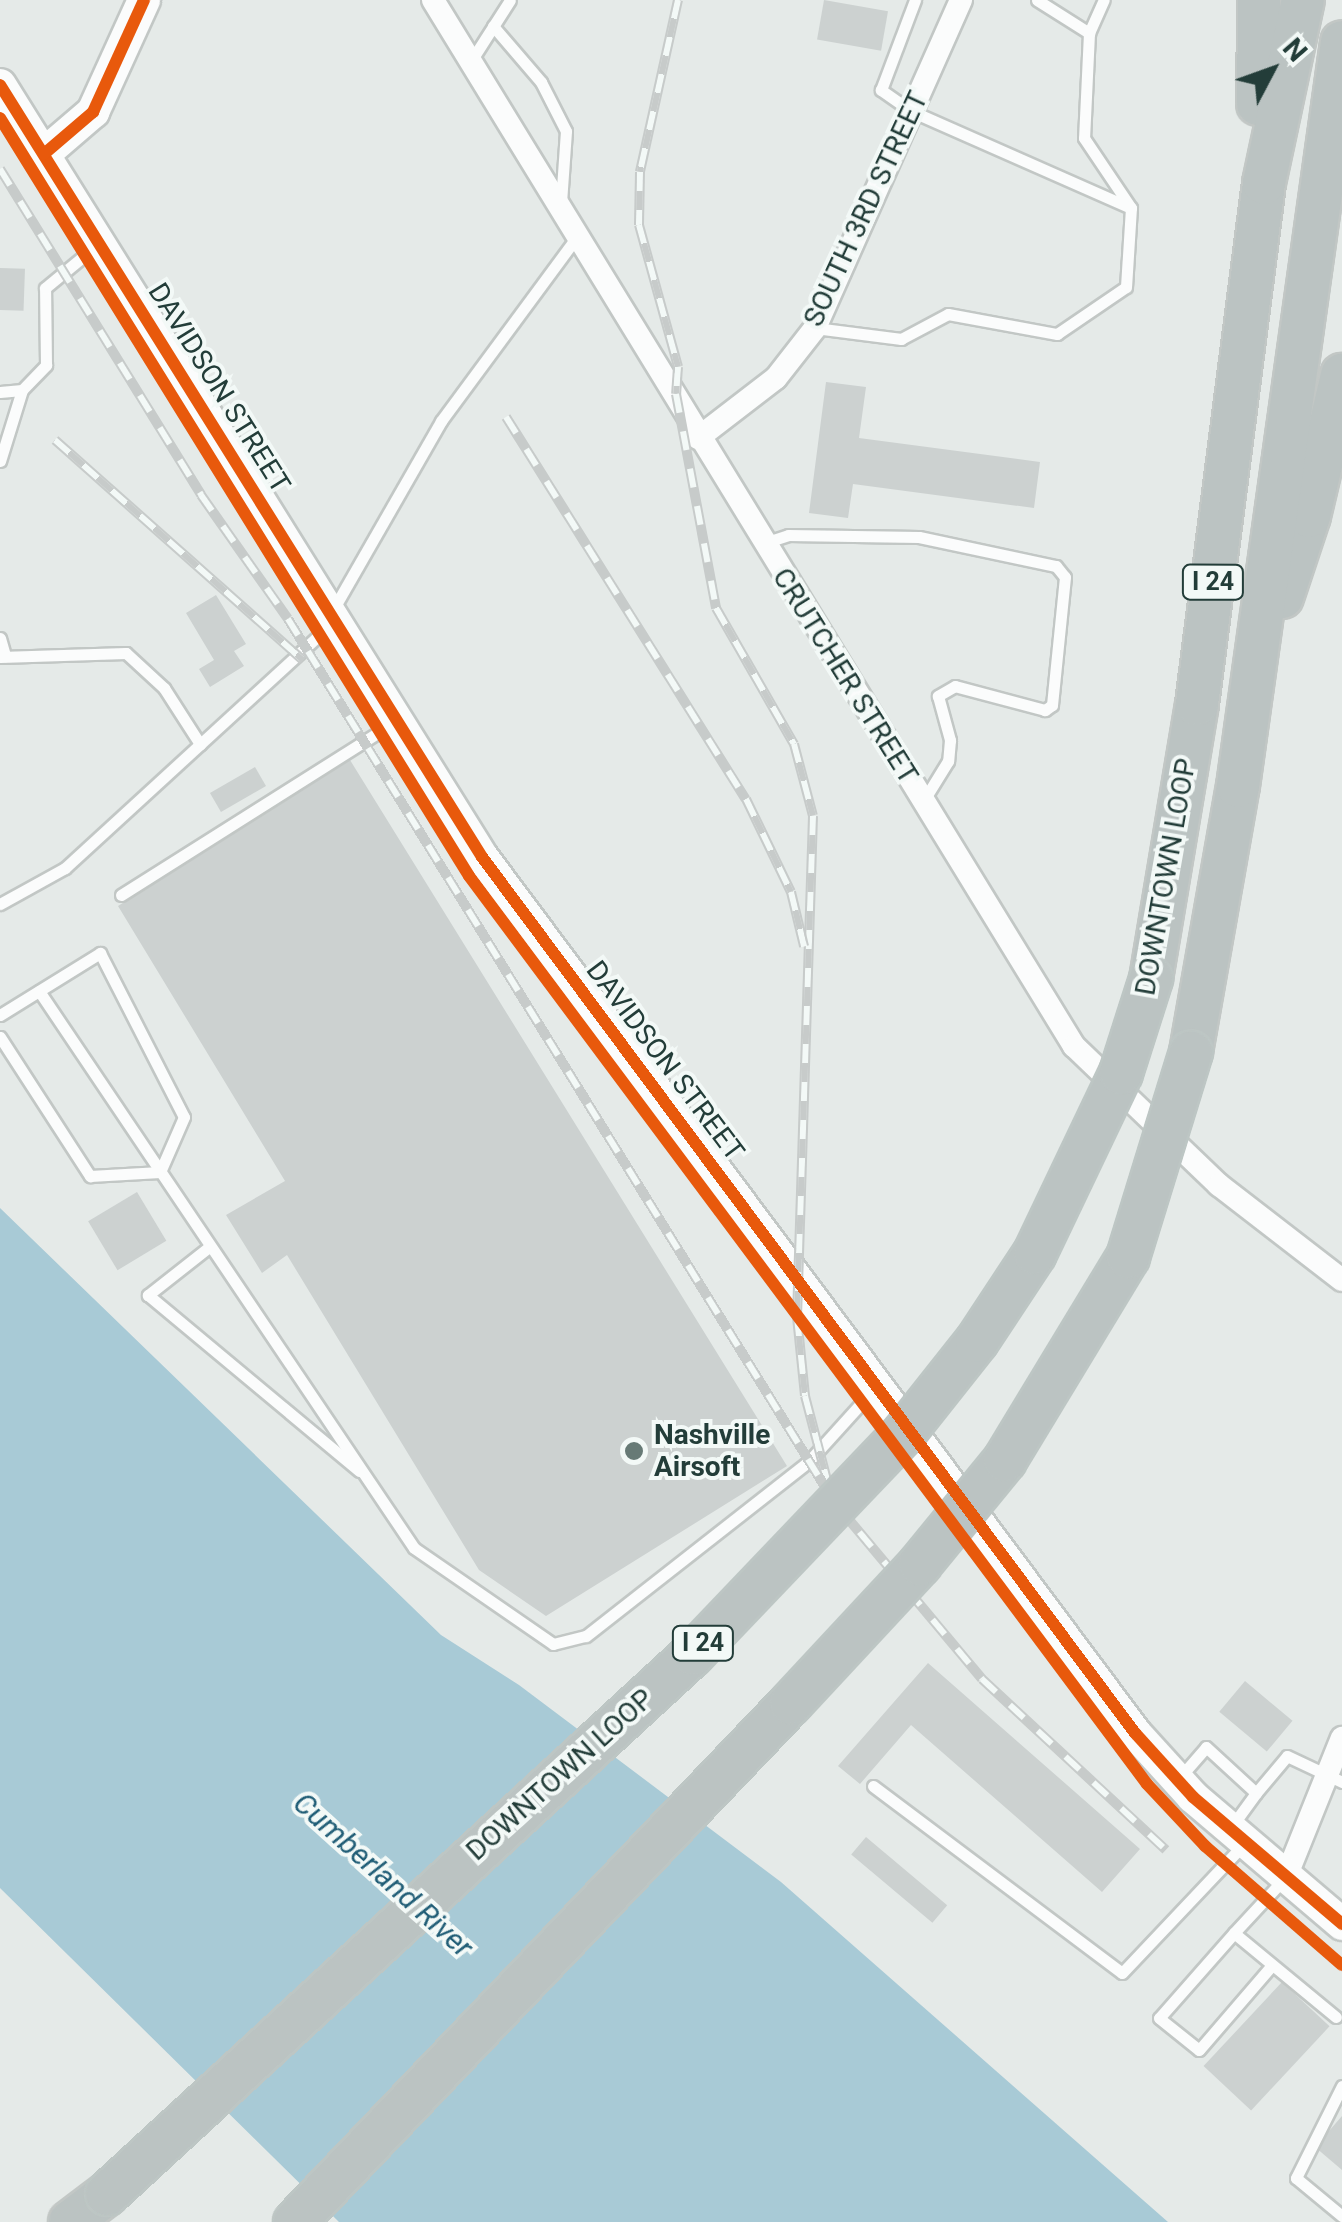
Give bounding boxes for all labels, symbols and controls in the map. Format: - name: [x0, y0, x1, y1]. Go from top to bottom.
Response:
- north arrow: [1222, 20, 1322, 120]
- text: N: [1276, 32, 1314, 68]
- street label: SOUTH 3RD STREET: [797, 86, 935, 332]
- street label: DAVIDSON STREET: [141, 277, 297, 499]
- street label: CRUTCHER STREET: [765, 562, 925, 790]
- road number: I 24: [1180, 562, 1246, 602]
- street label: DOWNTOWN LOOP: [1129, 756, 1203, 998]
- street label: DAVIDSON STREET: [579, 955, 751, 1167]
- place label: Nashville Airsoft: [654, 1418, 770, 1484]
- marker: Nashville Airsoft: [623, 1440, 645, 1462]
- road number: I 24: [670, 1623, 736, 1663]
- street label: DOWNTOWN LOOP: [460, 1682, 660, 1868]
- water label: Cumberland River: [286, 1785, 480, 1965]

